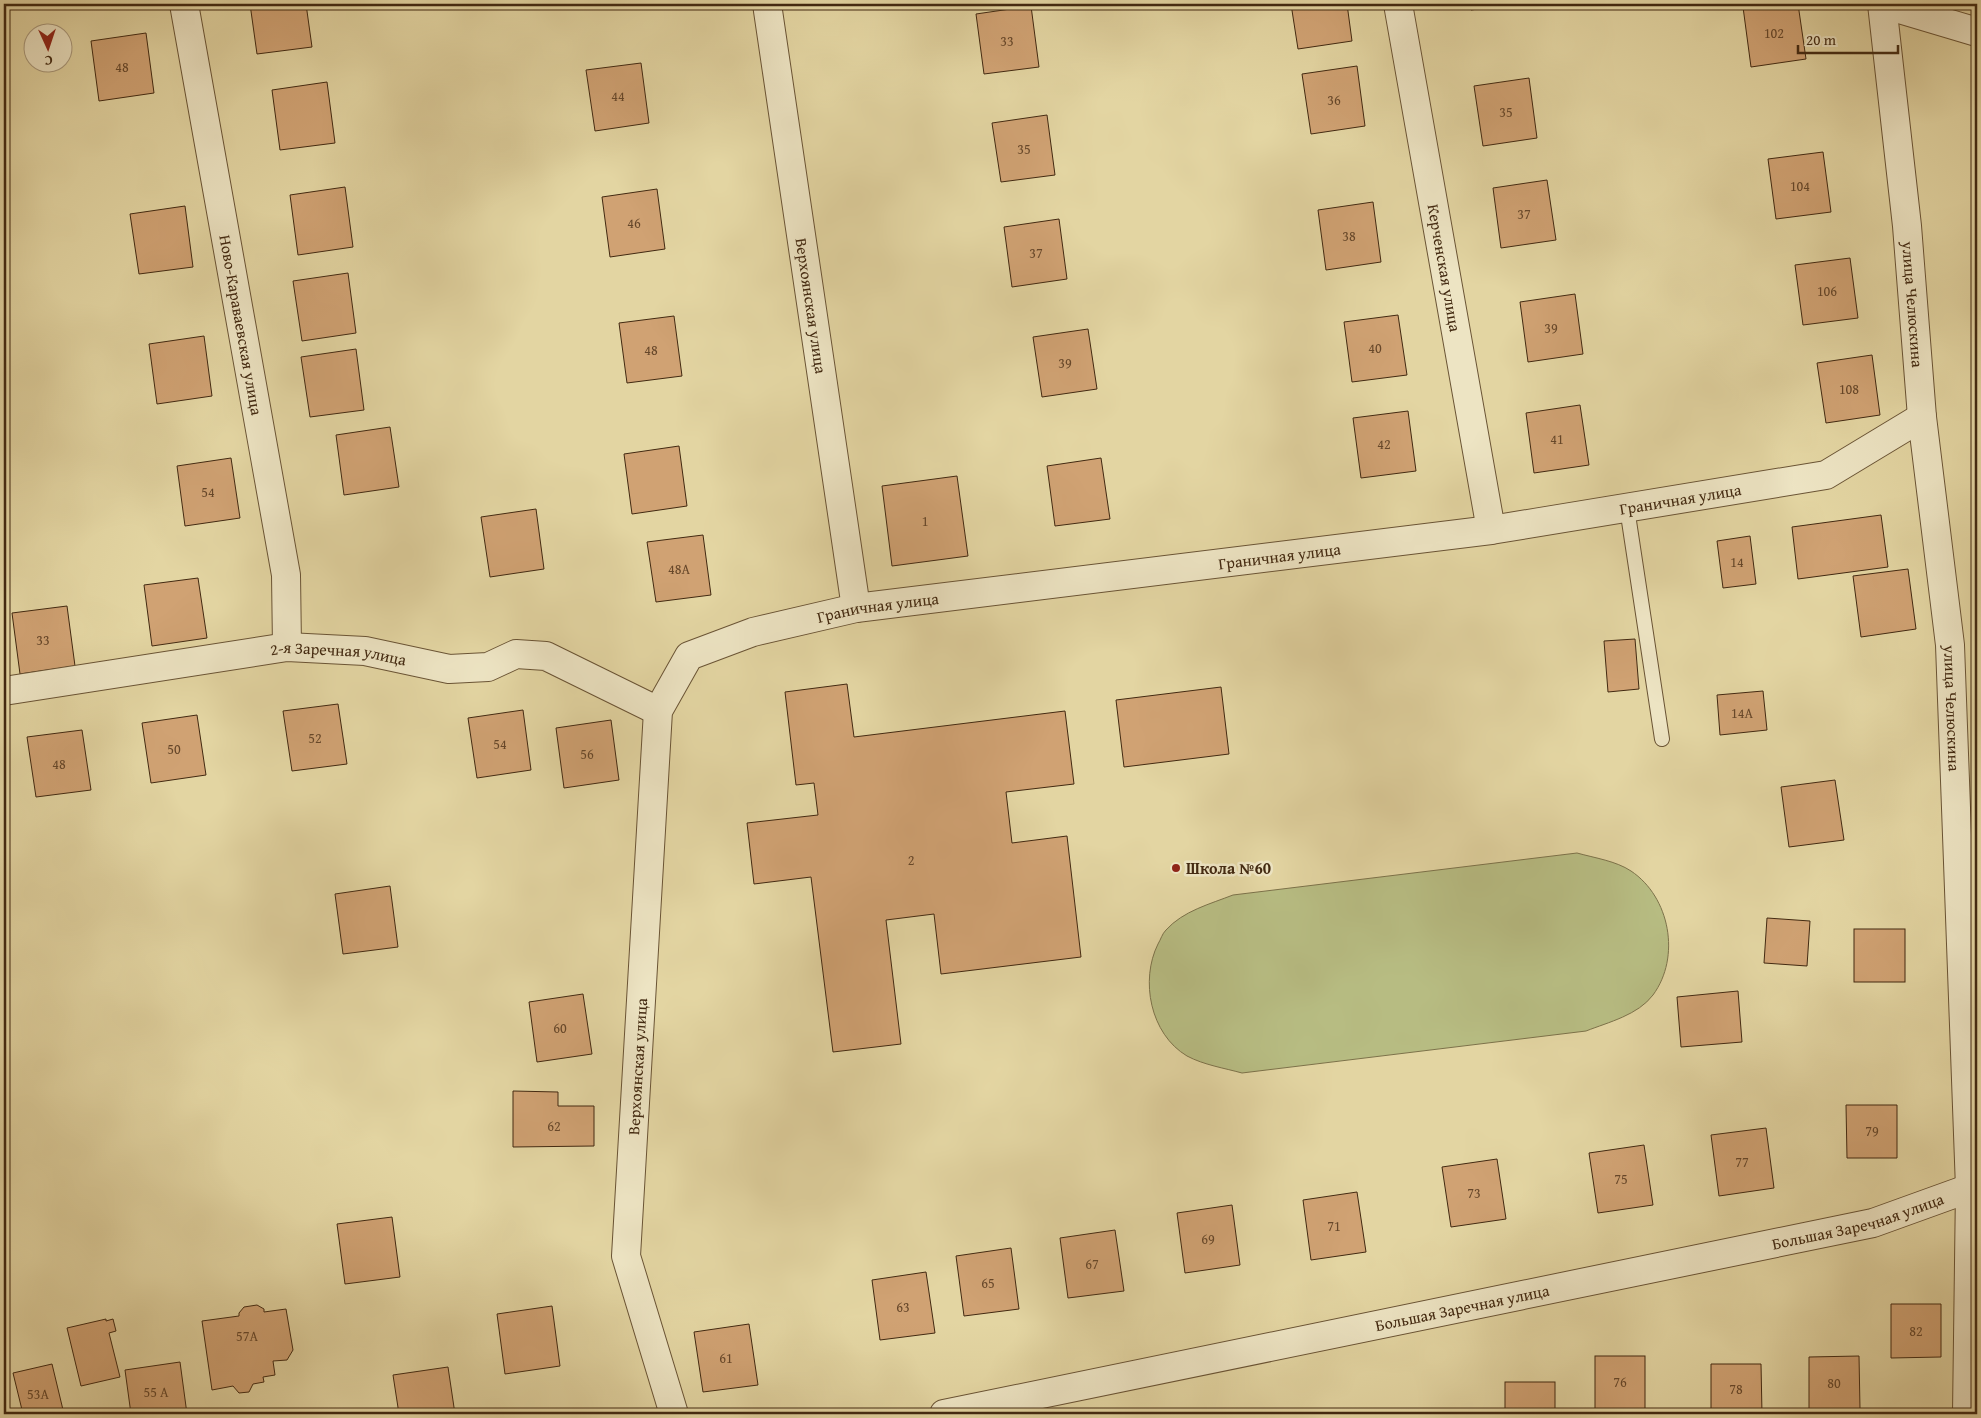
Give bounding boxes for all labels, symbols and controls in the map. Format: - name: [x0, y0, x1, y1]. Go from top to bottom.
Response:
- north arrow: [22, 22, 72, 72]
- scale bar: [1798, 22, 1898, 54]
- house number: 102: [1764, 23, 1784, 43]
- text: 20 m: [1806, 29, 1837, 50]
- house number: 33: [1000, 31, 1014, 51]
- text: С: [44, 51, 53, 71]
- house number: 48: [115, 57, 129, 77]
- house number: 44: [611, 86, 625, 106]
- house number: 36: [1327, 90, 1341, 110]
- house number: 35: [1499, 102, 1513, 122]
- house number: 35: [1017, 139, 1031, 159]
- house number: 104: [1790, 176, 1810, 196]
- street label: Керченская улица: [1422, 202, 1468, 334]
- house number: 37: [1517, 204, 1531, 224]
- house number: 46: [627, 213, 641, 233]
- house number: 38: [1342, 226, 1356, 246]
- street label: Ново-Караваевская улица: [213, 233, 269, 417]
- street label: Верхоянская улица: [790, 236, 833, 376]
- street label: улица Челюскина: [1896, 239, 1930, 369]
- house number: 37: [1029, 243, 1043, 263]
- house number: 106: [1817, 281, 1837, 301]
- house number: 39: [1544, 318, 1558, 338]
- house number: 40: [1368, 338, 1382, 358]
- house number: 48: [644, 340, 658, 360]
- house number: 39: [1058, 353, 1072, 373]
- house number: 108: [1839, 379, 1859, 399]
- house number: 41: [1550, 429, 1564, 449]
- house number: 42: [1377, 434, 1391, 454]
- street label: Граничная улица: [1618, 477, 1743, 521]
- house number: 54: [201, 482, 215, 502]
- house number: 1: [922, 511, 928, 531]
- street label: Граничная улица: [1217, 537, 1342, 575]
- house number: 14: [1730, 552, 1744, 572]
- house number: 48А: [668, 559, 690, 579]
- street label: Граничная улица: [814, 586, 940, 629]
- house number: 33: [36, 630, 50, 650]
- street label: 2-я Заречная улица: [268, 635, 409, 672]
- street label: улица Челюскина: [1938, 644, 1967, 772]
- house number: 14А: [1731, 703, 1753, 723]
- house number: 52: [308, 728, 322, 748]
- house number: 54: [493, 734, 507, 754]
- house number: 50: [167, 739, 181, 759]
- house number: 56: [580, 744, 594, 764]
- house number: 48: [52, 754, 66, 774]
- house number: 2: [908, 850, 914, 870]
- place label: Школа №60: [1186, 856, 1271, 880]
- marker: Школа №60: [1170, 862, 1182, 874]
- street label: Верхоянская улица: [621, 997, 653, 1135]
- house number: 60: [553, 1018, 567, 1038]
- house number: 62: [547, 1116, 561, 1136]
- house number: 79: [1865, 1121, 1879, 1141]
- house number: 77: [1735, 1152, 1749, 1172]
- house number: 75: [1614, 1169, 1628, 1189]
- house number: 73: [1467, 1183, 1481, 1203]
- street label: Большая Заречная улица: [1770, 1186, 1947, 1256]
- house number: 71: [1327, 1216, 1341, 1236]
- house number: 69: [1201, 1229, 1215, 1249]
- house number: 67: [1085, 1254, 1099, 1274]
- house number: 65: [981, 1273, 995, 1293]
- street label: Большая Заречная улица: [1373, 1278, 1552, 1337]
- house number: 63: [896, 1297, 910, 1317]
- house number: 82: [1909, 1321, 1923, 1341]
- house number: 57А: [236, 1326, 258, 1346]
- house number: 61: [719, 1348, 733, 1368]
- house number: 76: [1613, 1372, 1627, 1392]
- house number: 80: [1827, 1373, 1841, 1393]
- house number: 78: [1729, 1379, 1743, 1399]
- house number: 55 А: [143, 1382, 169, 1402]
- house number: 53А: [27, 1384, 49, 1404]

